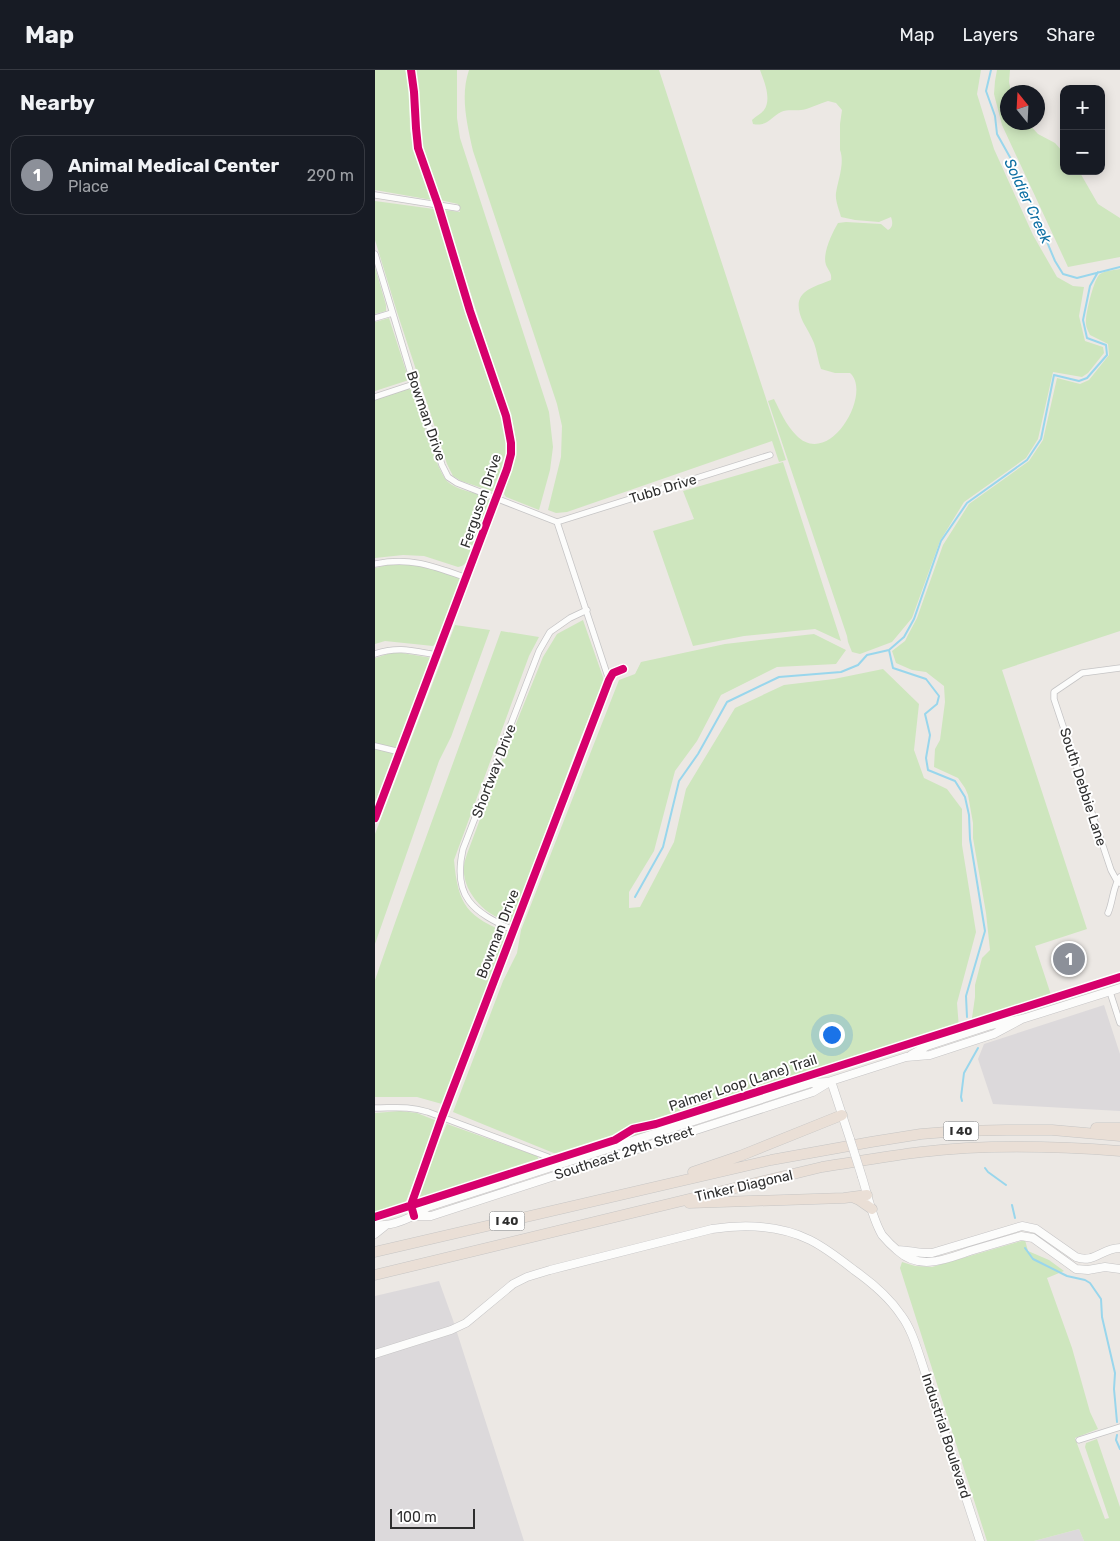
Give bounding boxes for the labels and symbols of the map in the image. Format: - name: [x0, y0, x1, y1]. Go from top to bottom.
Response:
- north arrow: [1000, 85, 1045, 130]
- water label: Soldier Creek: [1000, 156, 1056, 247]
- street label: Bowman Drive: [403, 369, 449, 463]
- street label: Ferguson Drive: [457, 451, 505, 550]
- street label: Tubb Drive: [627, 471, 699, 507]
- street label: Shortway Drive: [468, 722, 520, 820]
- street label: South Debbie Lane: [1056, 726, 1110, 848]
- street label: Bowman Drive: [473, 887, 523, 981]
- pin: 1: [1053, 940, 1085, 978]
- your location: [819, 1022, 845, 1048]
- street label: Palmer Loop (Lane) Trail: [667, 1051, 819, 1115]
- street label: Southeast 29th Street: [552, 1122, 696, 1184]
- road number: I 40: [943, 1122, 979, 1140]
- street label: Tinker Diagonal: [693, 1166, 795, 1206]
- road number: I 40: [489, 1212, 525, 1230]
- street label: Industrial Boulevard: [918, 1371, 974, 1501]
- scale bar: [390, 1506, 475, 1529]

